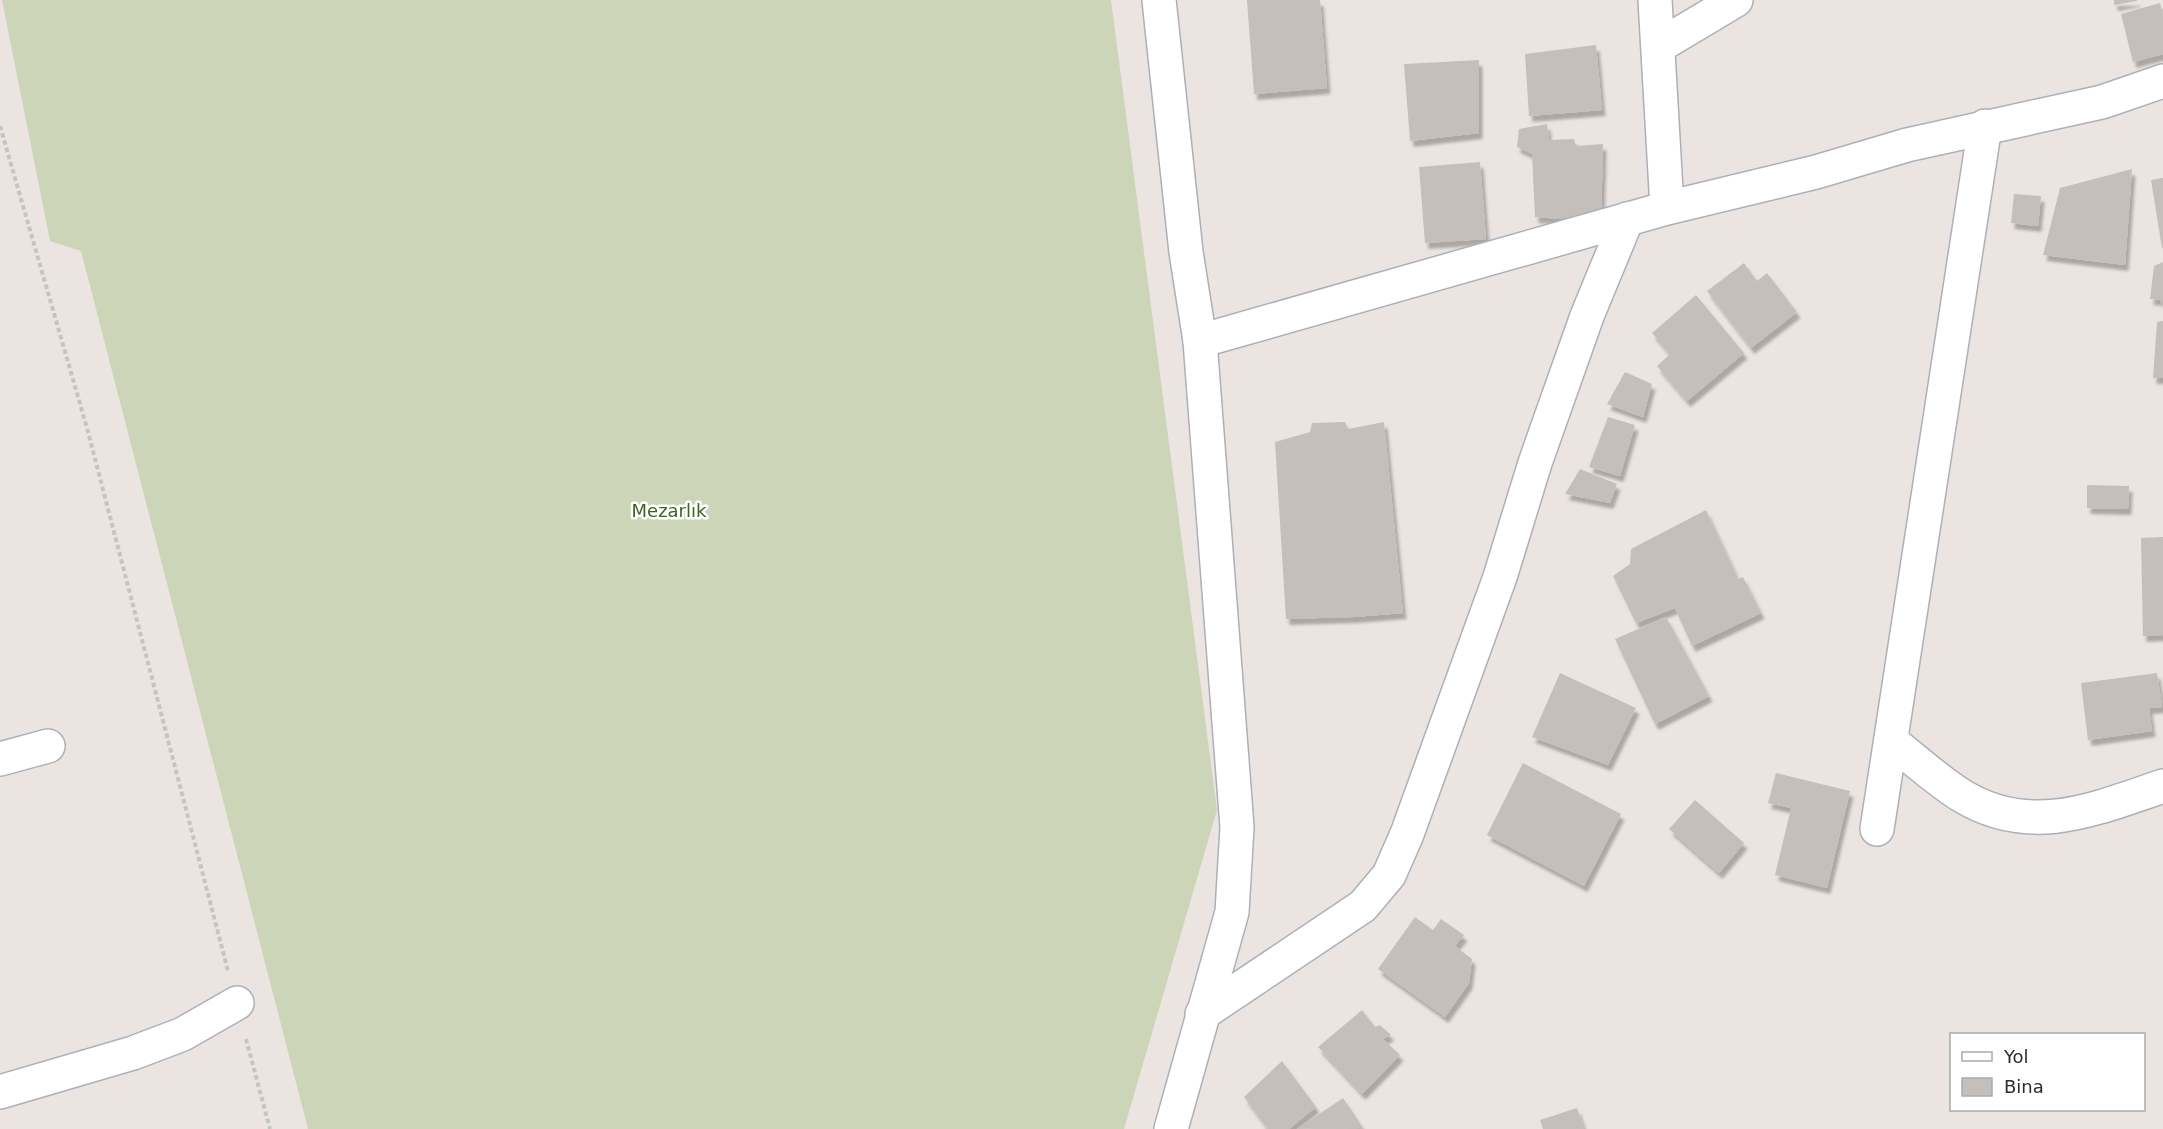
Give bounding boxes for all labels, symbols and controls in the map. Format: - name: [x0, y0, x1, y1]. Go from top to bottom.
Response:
- park label: Mezarlık: [632, 500, 707, 521]
- legend: [1950, 1033, 2145, 1111]
- text: Yol: [2003, 1046, 2029, 1067]
- text: Bina: [2004, 1076, 2044, 1097]

